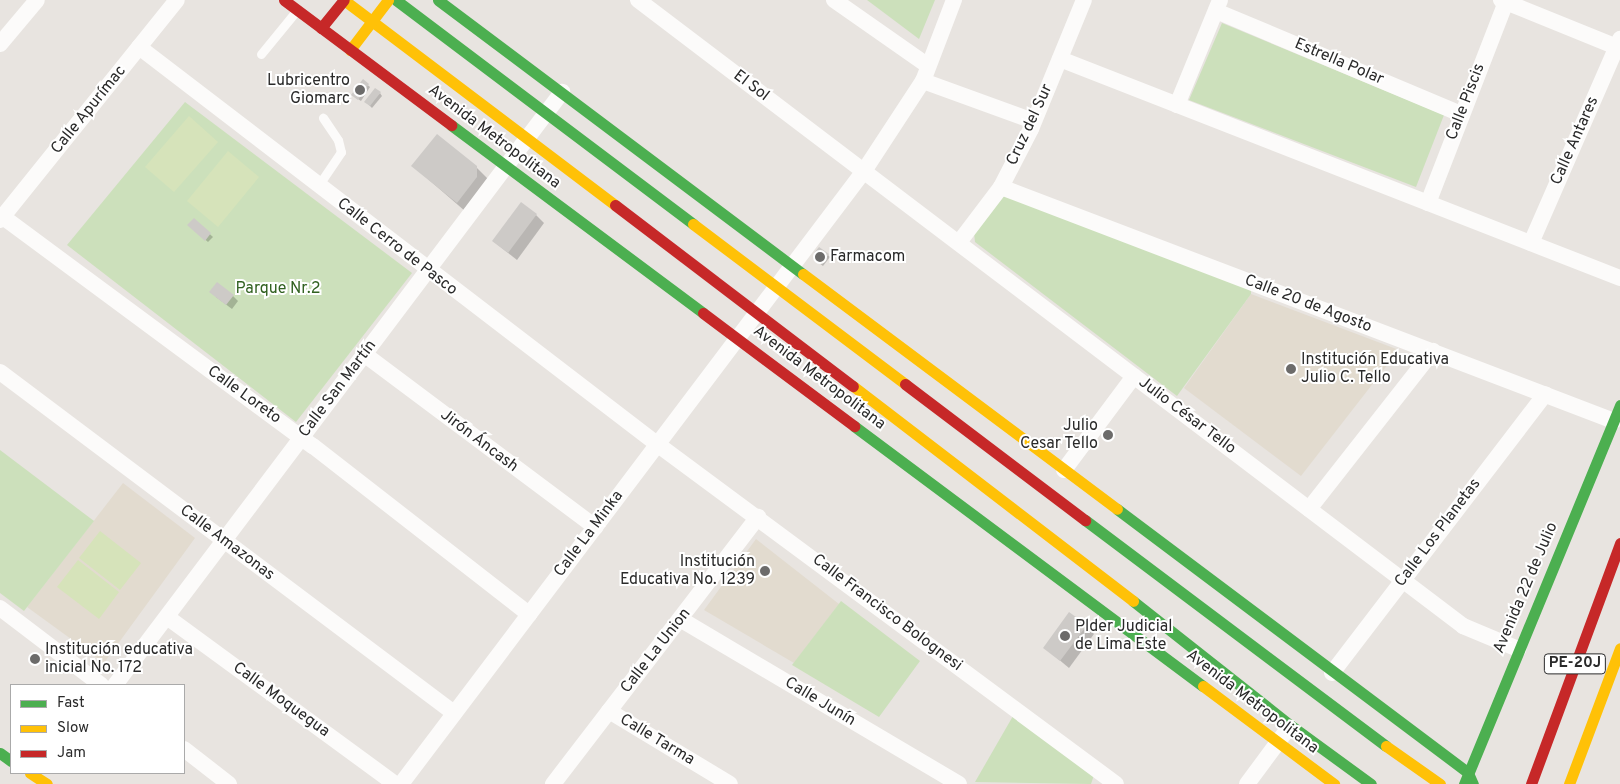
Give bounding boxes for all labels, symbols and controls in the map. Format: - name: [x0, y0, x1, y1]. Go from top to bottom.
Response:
- street label: Estrella Polar: [1291, 35, 1387, 89]
- street label: Calle Piscis: [1443, 61, 1489, 143]
- street label: Calle Apurímac: [47, 62, 131, 158]
- street label: El Sol: [729, 66, 773, 106]
- place label: Lubricentro Giomarc: [267, 71, 350, 109]
- street label: Avenida Metropolitana: [424, 81, 564, 193]
- street label: Cruz del Sur: [1003, 81, 1057, 169]
- marker: Lubricentro Giomarc: [354, 84, 366, 96]
- street label: Calle Antares: [1547, 94, 1603, 188]
- street label: Calle Cerro de Pasco: [333, 194, 461, 300]
- place label: Farmacom: [830, 247, 905, 267]
- marker: Farmacom: [814, 251, 826, 263]
- street label: Calle 20 de Agosto: [1241, 271, 1375, 337]
- park label: Parque Nr.2: [236, 279, 320, 299]
- street label: Avenida Metropolitana: [749, 322, 889, 434]
- street label: Calle San Martín: [295, 336, 381, 442]
- place label: Institución Educativa Julio C. Tello: [1301, 350, 1449, 388]
- street label: Calle Loreto: [203, 362, 285, 428]
- marker: Institución Educativa Julio C. Tello: [1285, 363, 1297, 375]
- street label: Julio César Tello: [1134, 373, 1240, 459]
- street label: Jirón Áncash: [436, 405, 522, 477]
- place label: Julio Cesar Tello: [1019, 416, 1098, 454]
- marker: Julio Cesar Tello: [1102, 429, 1114, 441]
- street label: Calle Los Planetas: [1391, 475, 1485, 591]
- street label: Calle La Minka: [550, 487, 628, 581]
- street label: Calle Amazonas: [176, 501, 278, 585]
- street label: Avenida 22 de Julio: [1490, 519, 1562, 657]
- street label: Calle Francisco Bolognesi: [808, 550, 966, 676]
- place label: Institución Educativa No. 1239: [620, 552, 755, 590]
- marker: Institución Educativa No. 1239: [759, 565, 771, 577]
- street label: Calle La Union: [617, 605, 695, 697]
- place label: Plder Judicial de Lima Este: [1075, 617, 1172, 655]
- marker: Plder Judicial de Lima Este: [1059, 630, 1071, 642]
- place label: Institución educativa inicial No. 172: [45, 640, 193, 678]
- street label: Avenida Metropolitana: [1182, 646, 1322, 758]
- road number: PE-20J: [1544, 652, 1606, 676]
- marker: Institución educativa inicial No. 172: [29, 653, 41, 665]
- street label: Calle Moquegua: [229, 658, 333, 742]
- street label: Calle Junín: [781, 673, 859, 731]
- legend: [10, 684, 185, 774]
- text: Fast: [57, 694, 85, 713]
- street label: Calle Tarma: [616, 710, 698, 770]
- text: Slow: [57, 719, 89, 738]
- text: Jam: [57, 744, 86, 763]

